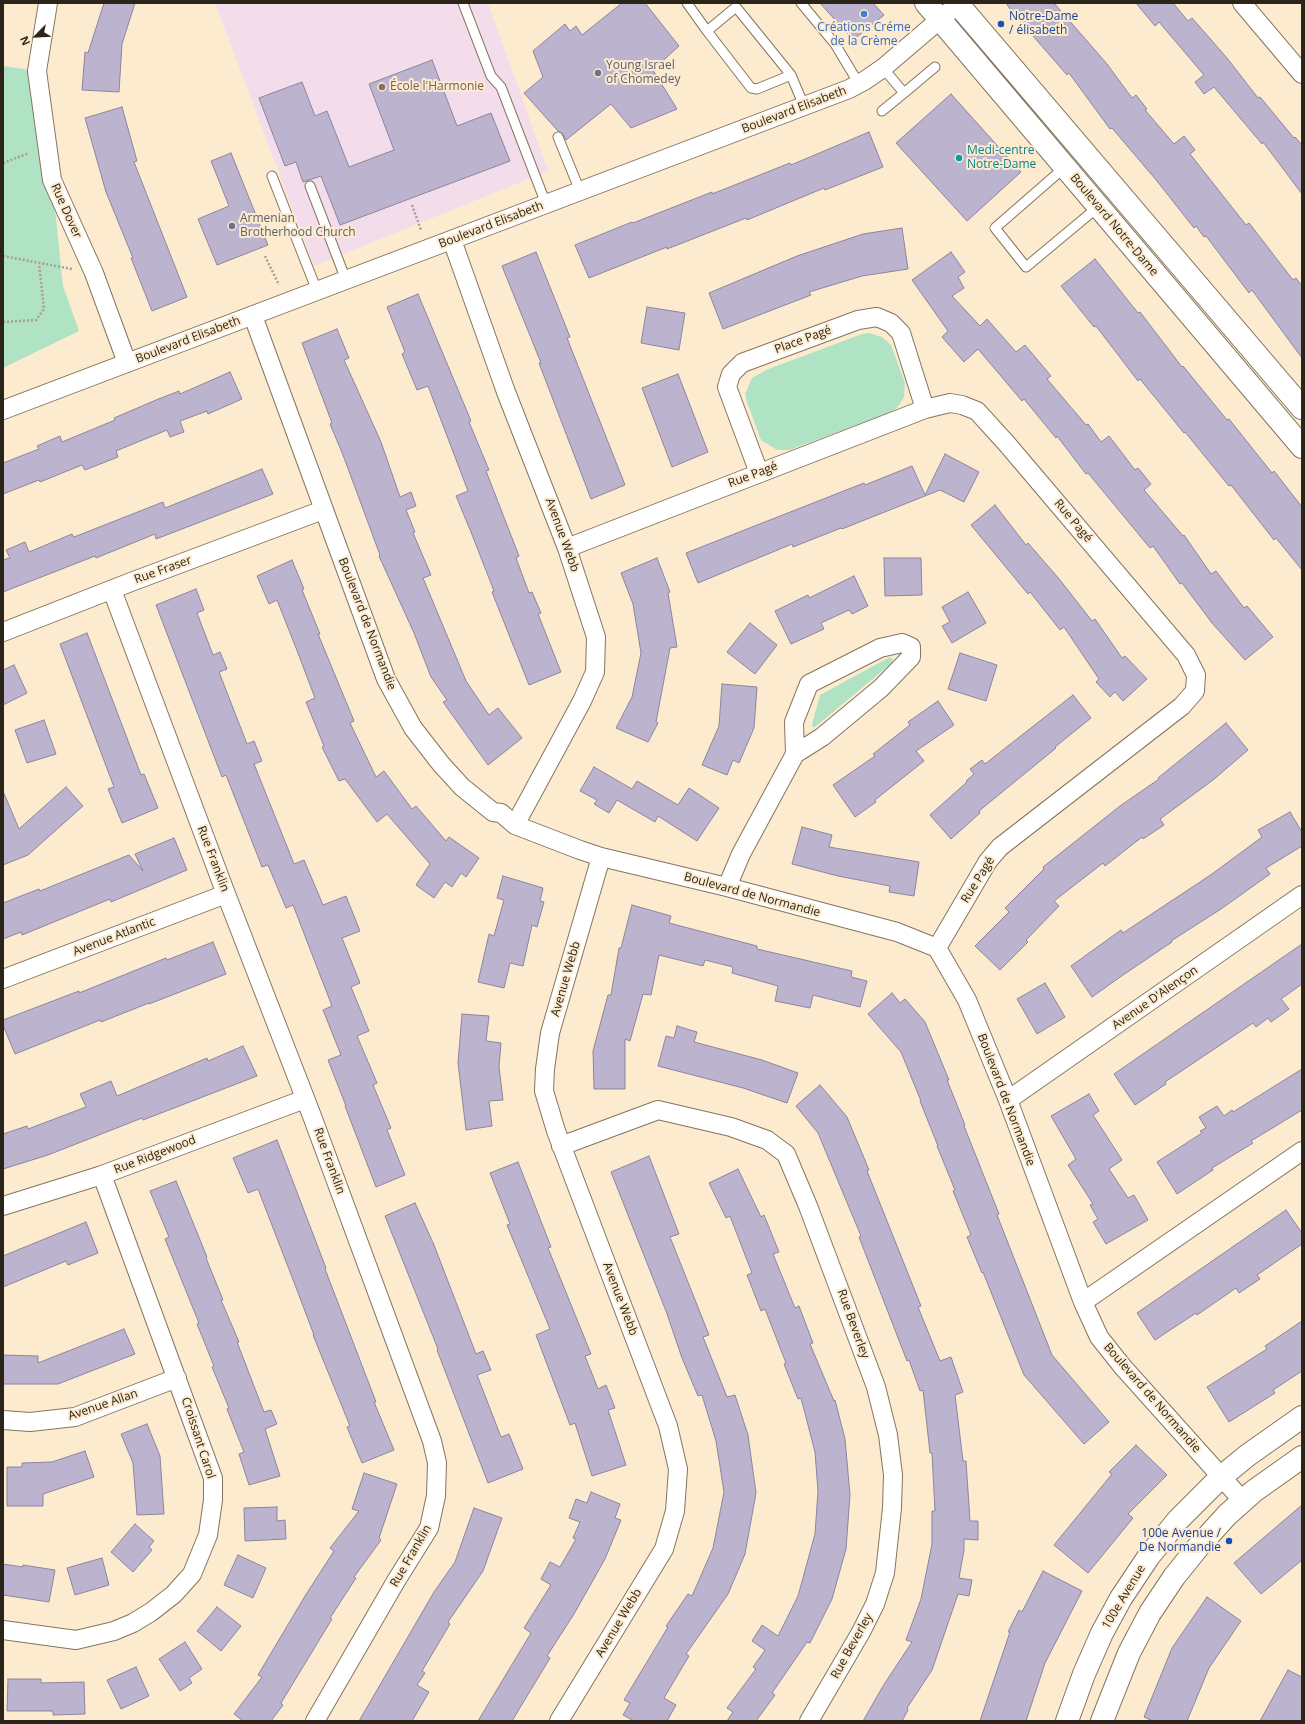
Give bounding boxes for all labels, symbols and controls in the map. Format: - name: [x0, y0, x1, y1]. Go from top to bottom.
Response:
- marker: Créations Créme de la Crème: [859, 9, 869, 19]
- place label: Notre-Dame / élisabeth: [1009, 10, 1078, 38]
- north arrow: [16, 16, 56, 56]
- marker: Notre-Dame / élisabeth: [996, 19, 1006, 29]
- place label: Créations Créme de la Crème: [817, 21, 911, 49]
- text: N: [16, 34, 33, 48]
- place label: Young Israel of Chomedey: [606, 59, 680, 87]
- marker: Young Israel of Chomedey: [593, 68, 603, 78]
- place label: École l'Harmonie: [390, 80, 484, 94]
- marker: École l'Harmonie: [377, 82, 387, 92]
- street label: Boulevard Elisabeth: [740, 83, 848, 137]
- place label: Medi-centre Notre-Dame: [967, 144, 1036, 172]
- marker: Medi-centre Notre-Dame: [954, 153, 964, 163]
- street label: Boulevard Notre-Dame: [1067, 171, 1161, 279]
- street label: Rue Dover: [48, 181, 84, 241]
- street label: Boulevard Elisabeth: [437, 198, 545, 252]
- place label: Armenian Brotherhood Church: [240, 212, 356, 240]
- marker: Armenian Brotherhood Church: [227, 221, 237, 231]
- street label: Boulevard Elisabeth: [134, 313, 242, 367]
- street label: Place Pagé: [773, 323, 833, 357]
- street label: Rue Pagé: [726, 459, 780, 491]
- street label: Avenue Webb: [542, 496, 582, 574]
- street label: Rue Pagé: [1051, 497, 1095, 545]
- street label: Rue Fraser: [132, 553, 194, 587]
- street label: Boulevard de Normandie: [335, 556, 399, 692]
- street label: Rue Franklin: [194, 824, 232, 894]
- street label: Rue Pagé: [958, 854, 998, 906]
- street label: Boulevard de Normandie: [682, 870, 822, 920]
- street label: Avenue Atlantic: [71, 915, 157, 959]
- street label: Avenue Webb: [548, 940, 584, 1018]
- street label: Avenue D'Alençon: [1109, 963, 1201, 1033]
- street label: Boulevard de Normandie: [974, 1032, 1038, 1168]
- street label: Rue Franklin: [310, 1126, 348, 1196]
- street label: Rue Ridgewood: [112, 1133, 198, 1177]
- street label: Avenue Webb: [599, 1260, 641, 1338]
- street label: Rue Beverley: [834, 1287, 872, 1361]
- street label: Boulevard de Normandie: [1100, 1340, 1204, 1456]
- street label: Avenue Allan: [66, 1386, 140, 1424]
- street label: Croissant Carol: [178, 1395, 218, 1481]
- street label: Rue Franklin: [387, 1522, 435, 1590]
- place label: 100e Avenue / De Normandie: [1139, 1527, 1221, 1555]
- marker: 100e Avenue / De Normandie: [1224, 1536, 1234, 1546]
- street label: 100e Avenue: [1099, 1562, 1149, 1632]
- street label: Avenue Webb: [593, 1586, 645, 1660]
- street label: Rue Beverley: [828, 1611, 876, 1681]

